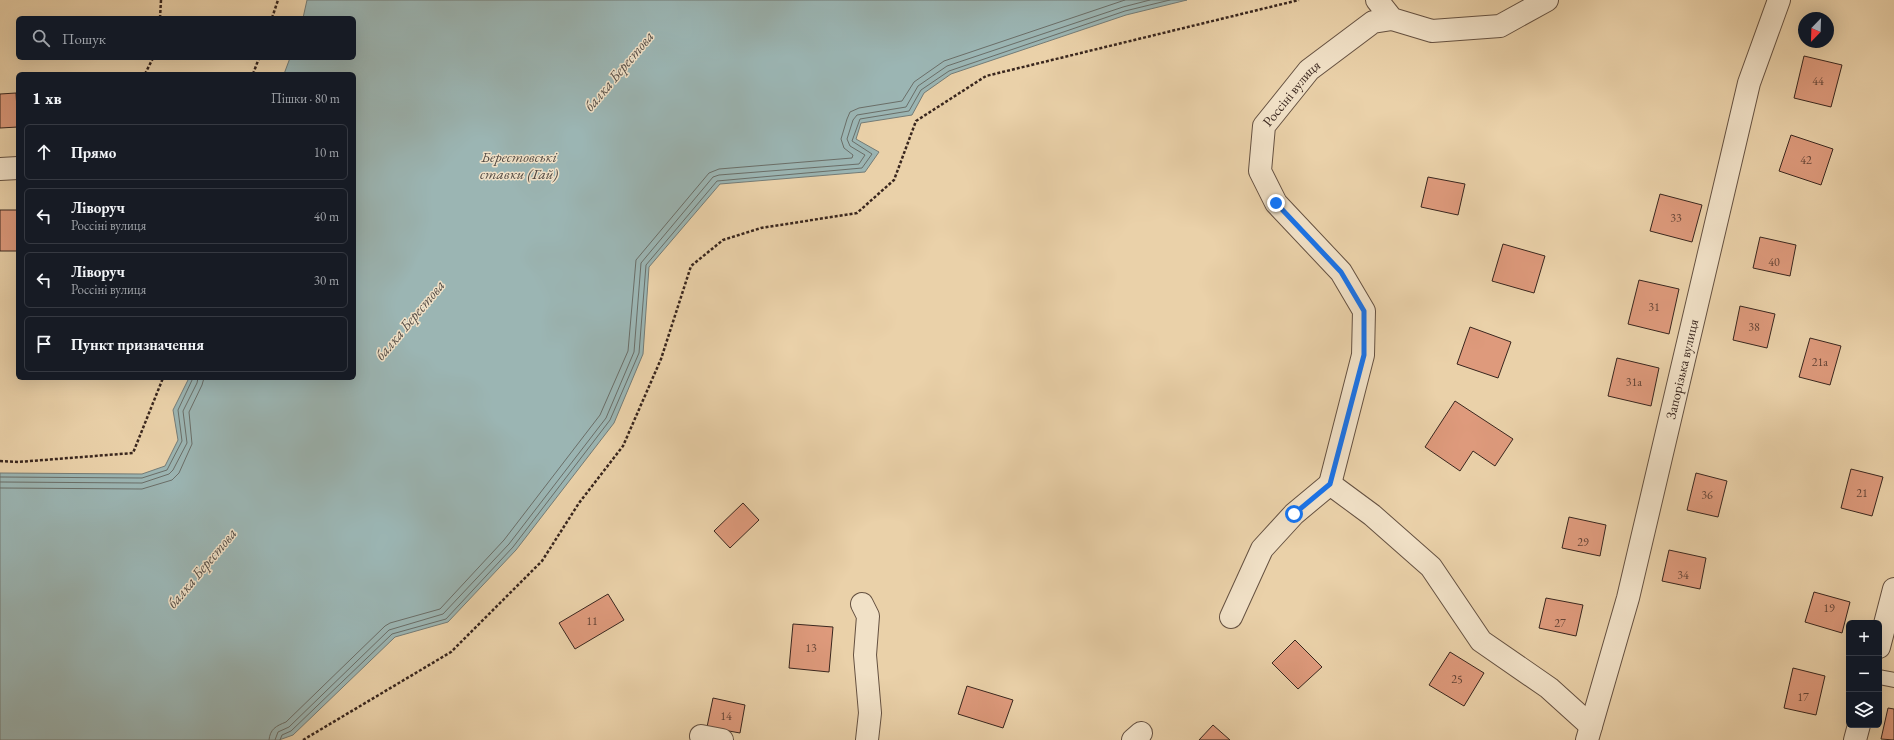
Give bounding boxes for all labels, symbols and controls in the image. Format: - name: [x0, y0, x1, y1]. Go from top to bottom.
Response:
- north arrow: [1798, 12, 1834, 48]
- search box: [16, 16, 356, 60]
- icon: search: [30, 27, 52, 49]
- water label: балка Берестова: [580, 27, 658, 115]
- text: Пошук: [62, 29, 106, 48]
- street label: Россіні вулиця: [1258, 56, 1324, 130]
- house number: 44: [1812, 73, 1824, 89]
- text: 1 хв: [32, 87, 62, 109]
- text: Пішки · 80 m: [271, 90, 340, 107]
- icon: ahead: [33, 141, 55, 163]
- text: Прямо: [71, 143, 116, 162]
- text: 10 m: [314, 144, 339, 161]
- water label: Берестовські ставки (Гай): [480, 147, 558, 183]
- house number: 42: [1800, 152, 1812, 168]
- route end: [1267, 194, 1285, 212]
- text: Ліворуч: [71, 198, 125, 217]
- icon: left: [33, 205, 55, 227]
- text: 40 m: [314, 208, 339, 225]
- house number: 33: [1670, 210, 1682, 226]
- text: Россіні вулиця: [71, 217, 146, 234]
- house number: 40: [1768, 254, 1780, 270]
- text: Ліворуч: [71, 262, 125, 281]
- icon: left: [33, 269, 55, 291]
- text: 30 m: [314, 272, 339, 289]
- water label: балка Берестова: [371, 276, 449, 364]
- text: Россіні вулиця: [71, 281, 146, 298]
- house number: 31: [1648, 299, 1660, 315]
- street label: Запорізька вулиця: [1661, 317, 1702, 421]
- house number: 38: [1748, 319, 1760, 335]
- icon: arrive: [33, 333, 55, 355]
- text: Пункт призначення: [71, 335, 204, 354]
- house number: 21а: [1812, 354, 1828, 370]
- house number: 31а: [1626, 374, 1642, 390]
- house number: 21: [1856, 485, 1868, 501]
- house number: 36: [1701, 487, 1713, 503]
- route start: [1285, 505, 1303, 523]
- water label: балка Берестова: [163, 524, 241, 612]
- house number: 29: [1577, 534, 1589, 550]
- house number: 34: [1677, 567, 1689, 583]
- house number: 19: [1823, 600, 1835, 616]
- house number: 11: [586, 613, 598, 629]
- house number: 27: [1554, 615, 1566, 631]
- map controls: [1846, 620, 1882, 728]
- button: +: [1846, 620, 1882, 656]
- house number: 13: [805, 640, 817, 656]
- button: −: [1846, 656, 1882, 692]
- house number: 25: [1451, 671, 1463, 687]
- house number: 17: [1797, 689, 1809, 705]
- button: layers: [1846, 692, 1882, 728]
- house number: 14: [720, 708, 732, 724]

